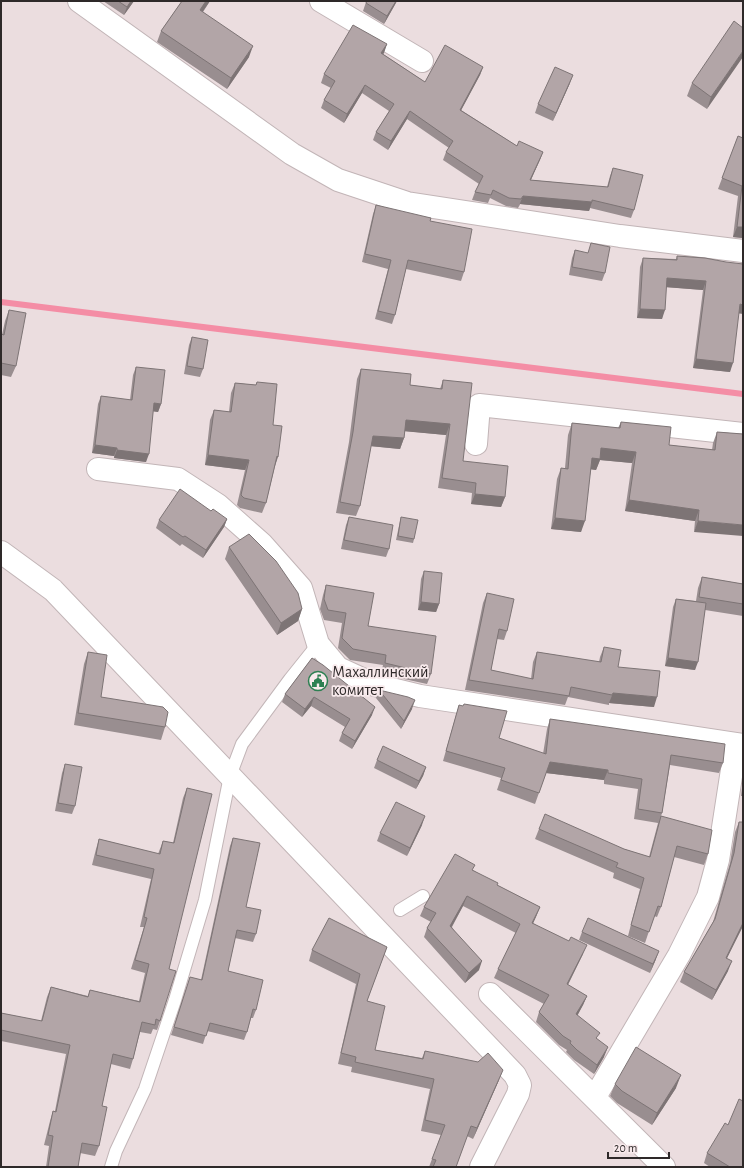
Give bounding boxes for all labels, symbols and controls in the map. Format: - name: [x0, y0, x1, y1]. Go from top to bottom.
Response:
- place label: Махаллинский комитет: [332, 664, 428, 698]
- public building icon: Махаллинский комитет: [307, 670, 329, 692]
- scale bar: [608, 1134, 669, 1160]
- text: 20 m: [614, 1142, 637, 1154]

